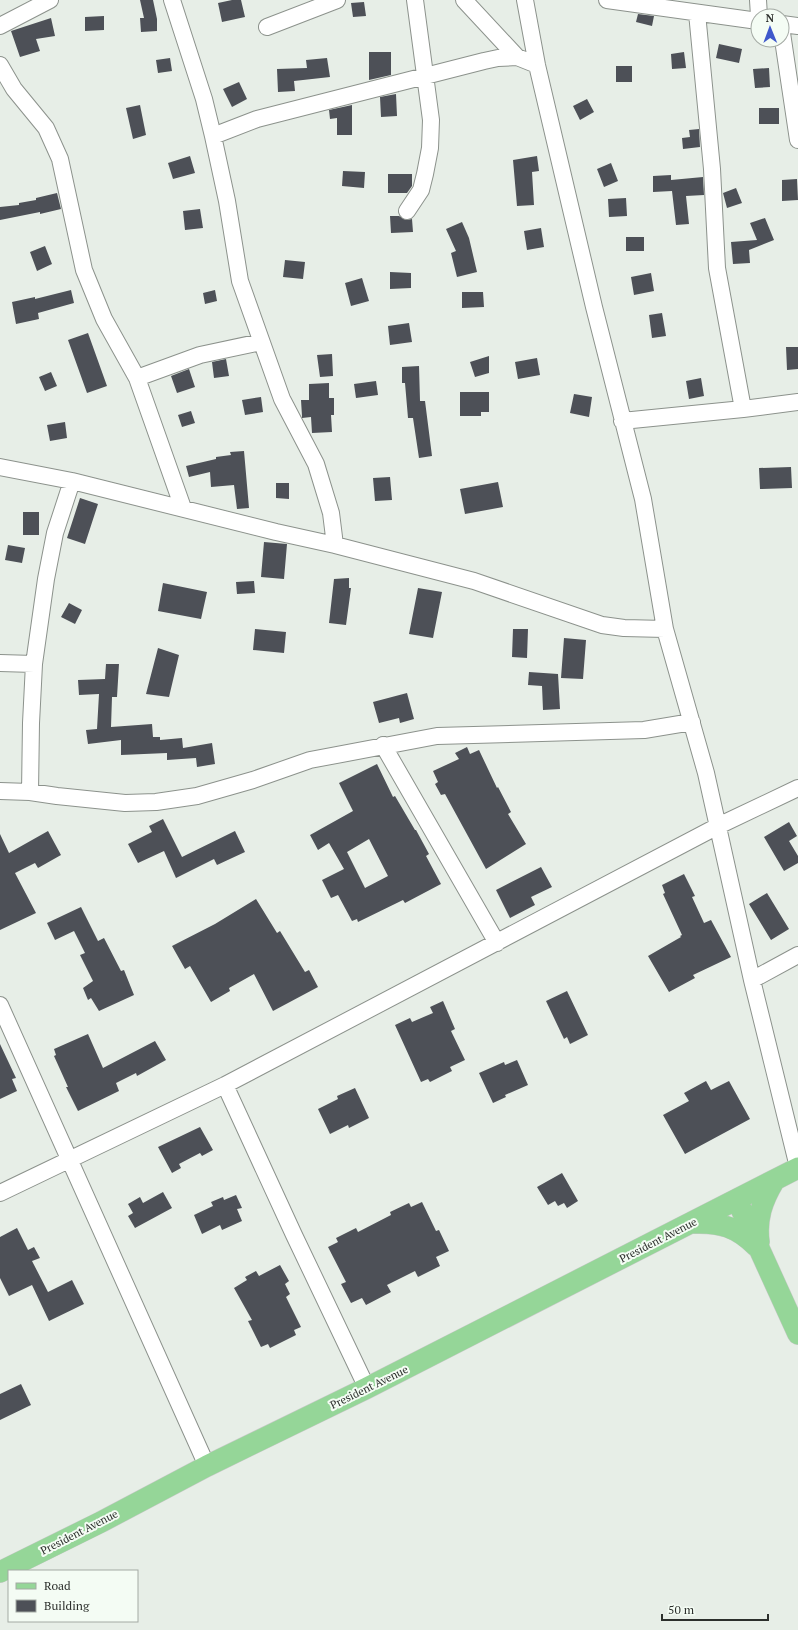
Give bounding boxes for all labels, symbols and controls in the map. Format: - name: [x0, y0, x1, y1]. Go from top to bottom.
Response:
- north arrow: [750, 8, 790, 48]
- text: N: [766, 11, 775, 25]
- street label: President Avenue: [617, 1214, 700, 1266]
- street label: President Avenue: [328, 1362, 411, 1412]
- street label: President Avenue: [38, 1506, 121, 1558]
- legend: [8, 1570, 138, 1622]
- text: Road: [44, 1578, 71, 1593]
- scale bar: [662, 1596, 768, 1622]
- text: Building: [44, 1598, 90, 1613]
- text: 50 m: [668, 1602, 695, 1617]

